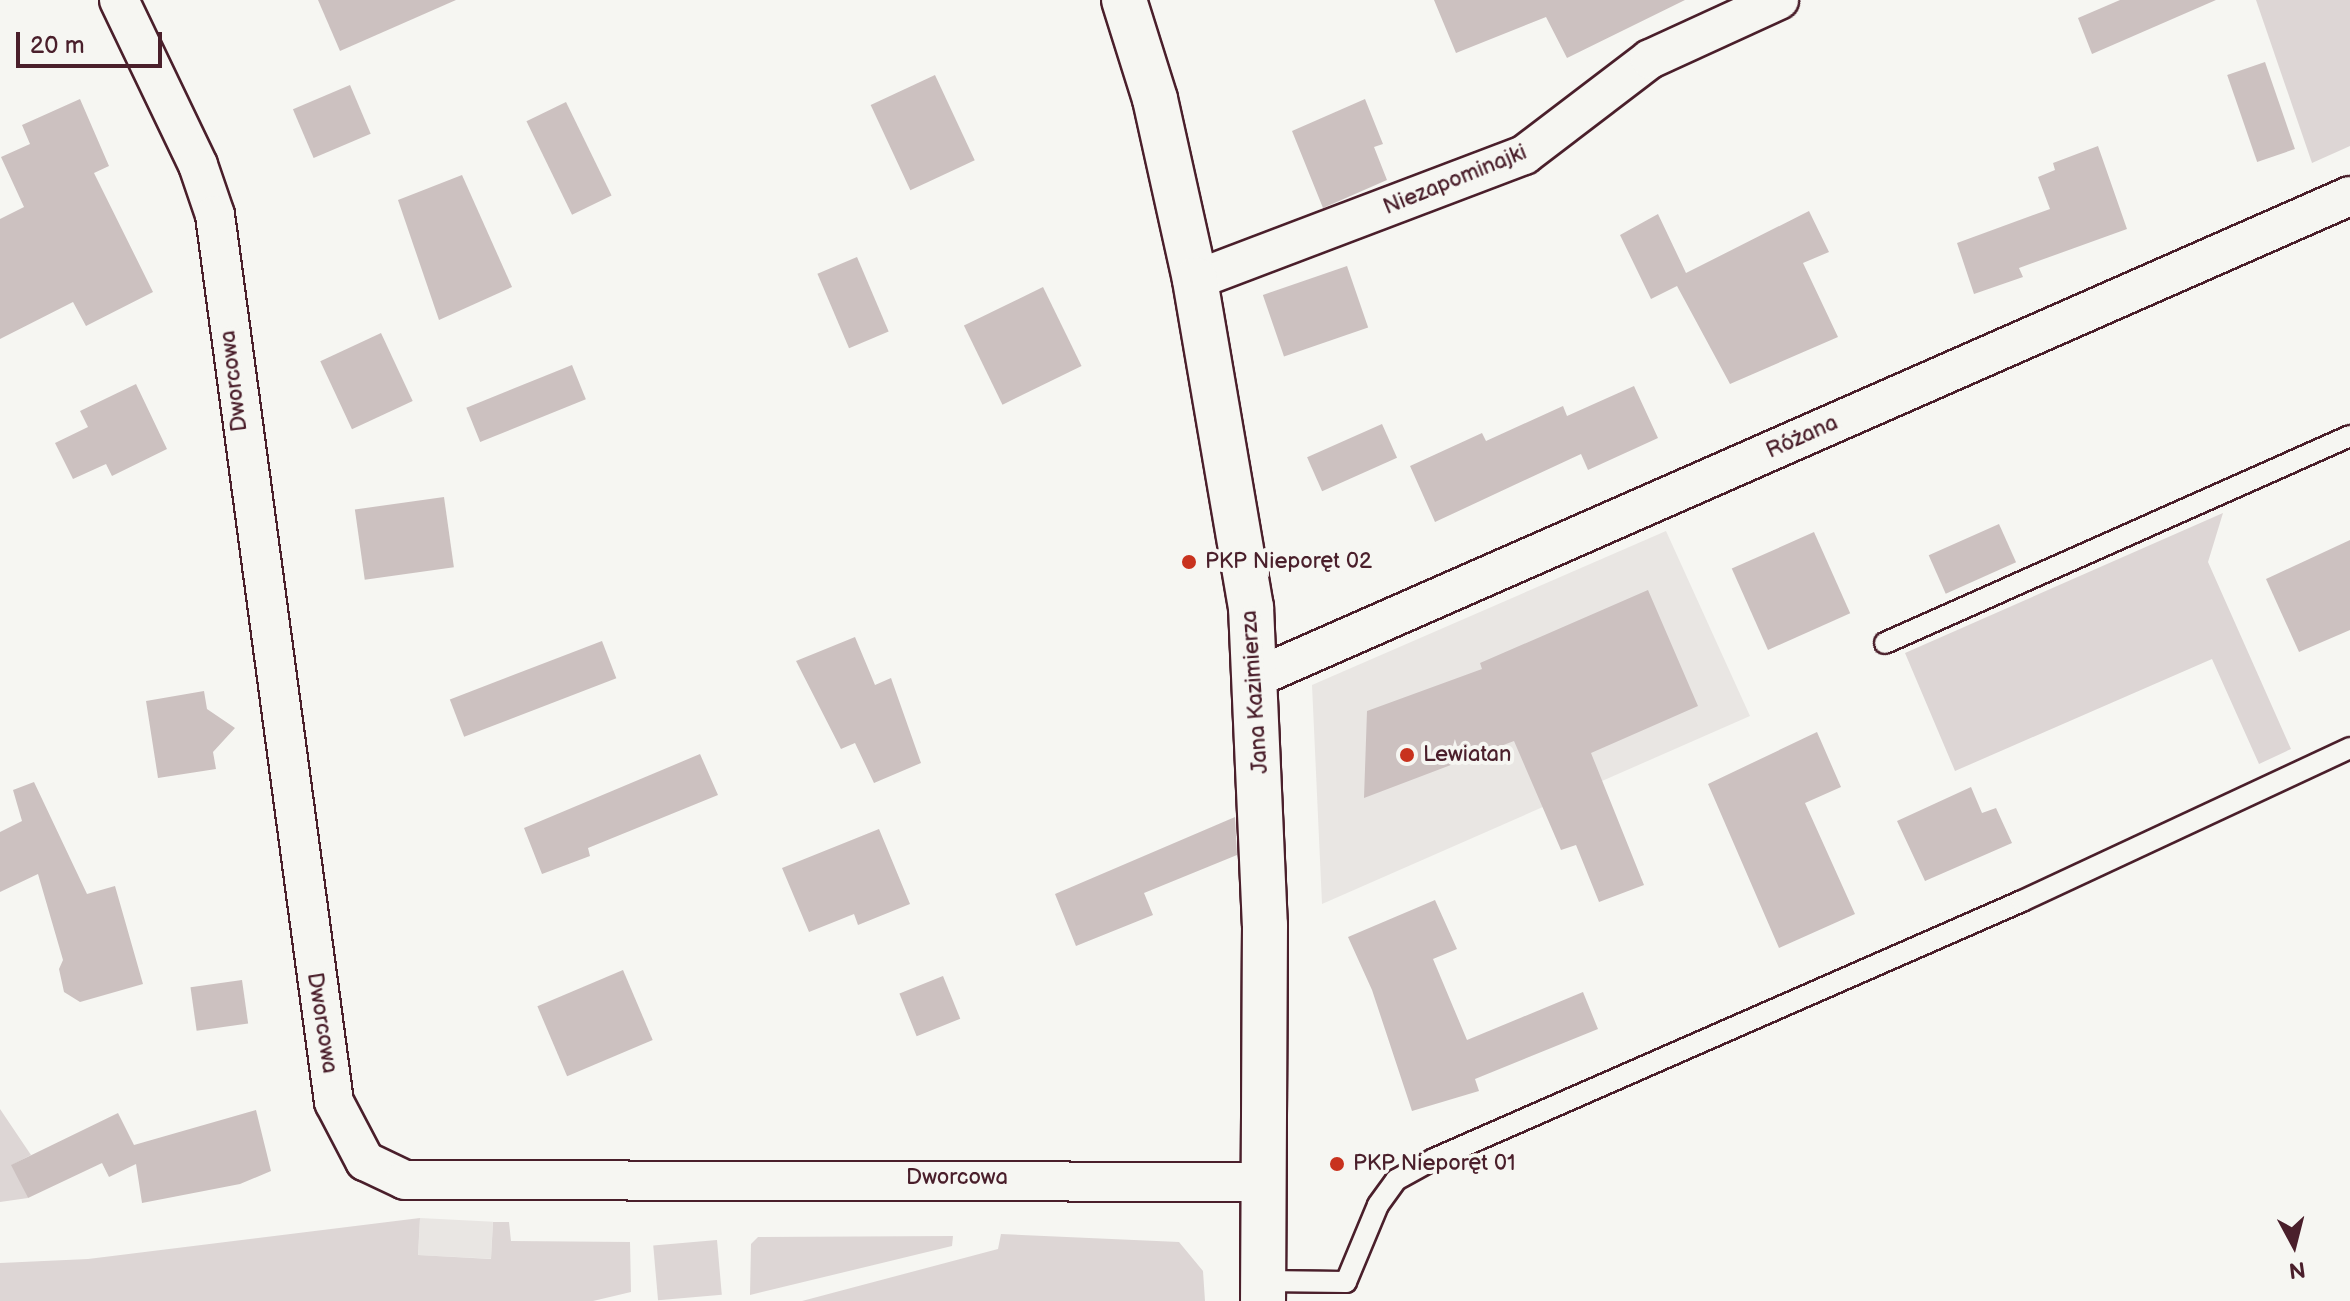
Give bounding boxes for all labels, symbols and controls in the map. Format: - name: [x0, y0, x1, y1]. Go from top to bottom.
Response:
- scale bar: [20, 16, 166, 66]
- text: 20 m: [30, 31, 85, 60]
- street label: Niezapominajki: [1380, 139, 1530, 221]
- street label: Dworcowa: [215, 329, 253, 433]
- street label: Różana: [1762, 410, 1842, 464]
- place label: PKP Nieporęt 02: [1205, 549, 1372, 575]
- marker: PKP Nieporęt 02: [1180, 553, 1198, 571]
- street label: Jana Kazimierza: [1236, 609, 1274, 775]
- place label: Lewiatan: [1423, 742, 1511, 768]
- marker: Lewiatan: [1398, 746, 1416, 764]
- street label: Dworcowa: [301, 971, 343, 1075]
- place label: PKP Nieporęt 01: [1353, 1151, 1515, 1177]
- marker: PKP Nieporęt 01: [1328, 1155, 1346, 1173]
- street label: Dworcowa: [906, 1165, 1008, 1191]
- north arrow: [2254, 1205, 2334, 1285]
- text: N: [2287, 1255, 2307, 1284]

